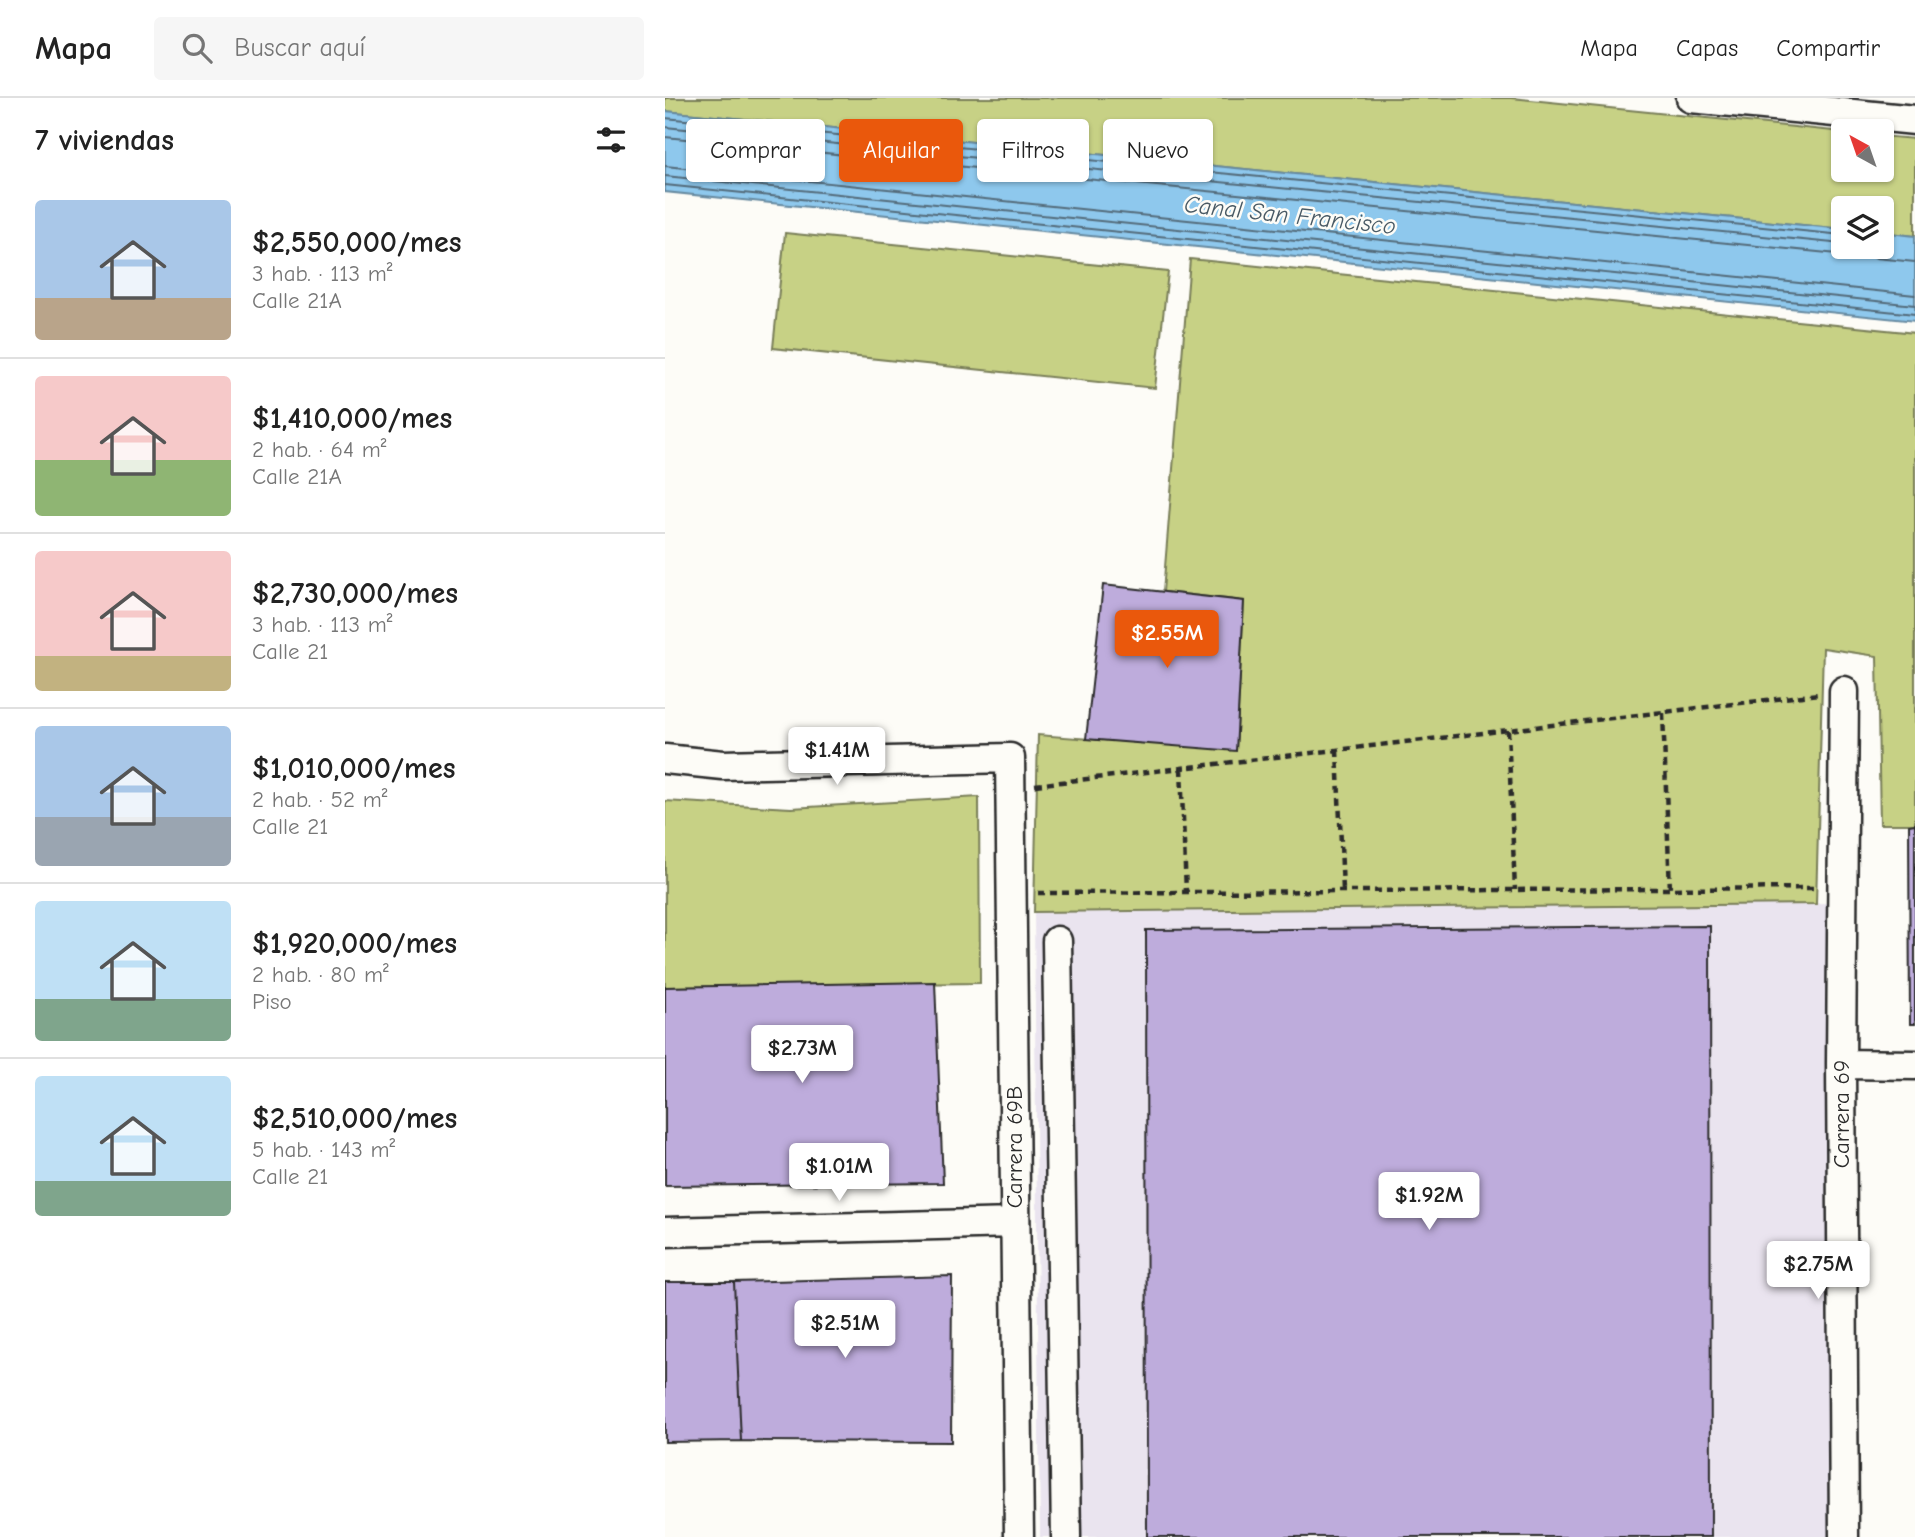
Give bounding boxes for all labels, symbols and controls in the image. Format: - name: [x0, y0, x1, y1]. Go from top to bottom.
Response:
- search box: [154, 17, 644, 80]
- text: Mapa: [35, 29, 112, 67]
- icon: search: [178, 29, 216, 67]
- text: Buscar aquí: [234, 33, 365, 63]
- text: Mapa: [1580, 34, 1638, 62]
- text: Capas: [1676, 34, 1738, 62]
- text: Compartir: [1776, 34, 1880, 62]
- chip: Comprar: [686, 119, 825, 182]
- chip: Alquilar: [839, 119, 963, 182]
- chip: Filtros: [977, 119, 1089, 182]
- chip: Nuevo: [1103, 119, 1213, 182]
- north arrow: [1831, 119, 1893, 182]
- map controls: [1831, 119, 1894, 259]
- icon: filters: [592, 121, 630, 159]
- text: 7 viviendas: [35, 123, 174, 158]
- water label: Canal San Francisco: [1183, 190, 1397, 240]
- button: layers: [1831, 196, 1894, 259]
- text: $2,550,000/mes: [252, 225, 461, 260]
- icon: home: [91, 228, 175, 312]
- text: 3 hab. · 113 m²: [252, 260, 392, 287]
- text: Calle 21A: [252, 287, 342, 314]
- text: $1,410,000/mes: [252, 401, 452, 436]
- icon: home: [91, 404, 175, 488]
- text: 2 hab. · 64 m²: [252, 436, 387, 463]
- text: Calle 21A: [252, 463, 342, 490]
- text: $2,730,000/mes: [252, 576, 458, 611]
- icon: home: [91, 579, 175, 663]
- pin: $2.55M: [1110, 610, 1224, 670]
- text: 3 hab. · 113 m²: [252, 611, 392, 638]
- text: $2.55M: [1131, 619, 1203, 646]
- text: Calle 21: [252, 638, 328, 665]
- pin: $1.41M: [780, 728, 894, 787]
- text: $1.41M: [804, 736, 870, 763]
- text: $1,010,000/mes: [252, 751, 455, 786]
- icon: home: [91, 754, 175, 838]
- text: 2 hab. · 52 m²: [252, 786, 388, 813]
- text: Calle 21: [252, 813, 328, 840]
- text: $1,920,000/mes: [252, 926, 457, 961]
- icon: home: [91, 929, 175, 1013]
- text: 2 hab. · 80 m²: [252, 961, 389, 988]
- text: Piso: [252, 988, 292, 1015]
- pin: $2.73M: [745, 1026, 859, 1085]
- text: $2.73M: [767, 1034, 837, 1061]
- street label: Carrera 69: [1828, 1060, 1855, 1168]
- street label: Carrera 69B: [1001, 1086, 1028, 1208]
- text: $2,510,000/mes: [252, 1101, 457, 1136]
- icon: home: [91, 1104, 175, 1188]
- text: 5 hab. · 143 m²: [252, 1136, 395, 1163]
- pin: $1.01M: [782, 1144, 896, 1203]
- text: $1.01M: [805, 1152, 873, 1179]
- text: Calle 21: [252, 1163, 328, 1190]
- pin: $1.92M: [1372, 1172, 1486, 1232]
- text: $1.92M: [1394, 1181, 1464, 1208]
- pin: $2.75M: [1761, 1242, 1875, 1301]
- text: $2.75M: [1783, 1250, 1853, 1277]
- pin: $2.51M: [788, 1300, 902, 1360]
- text: $2.51M: [810, 1309, 880, 1336]

